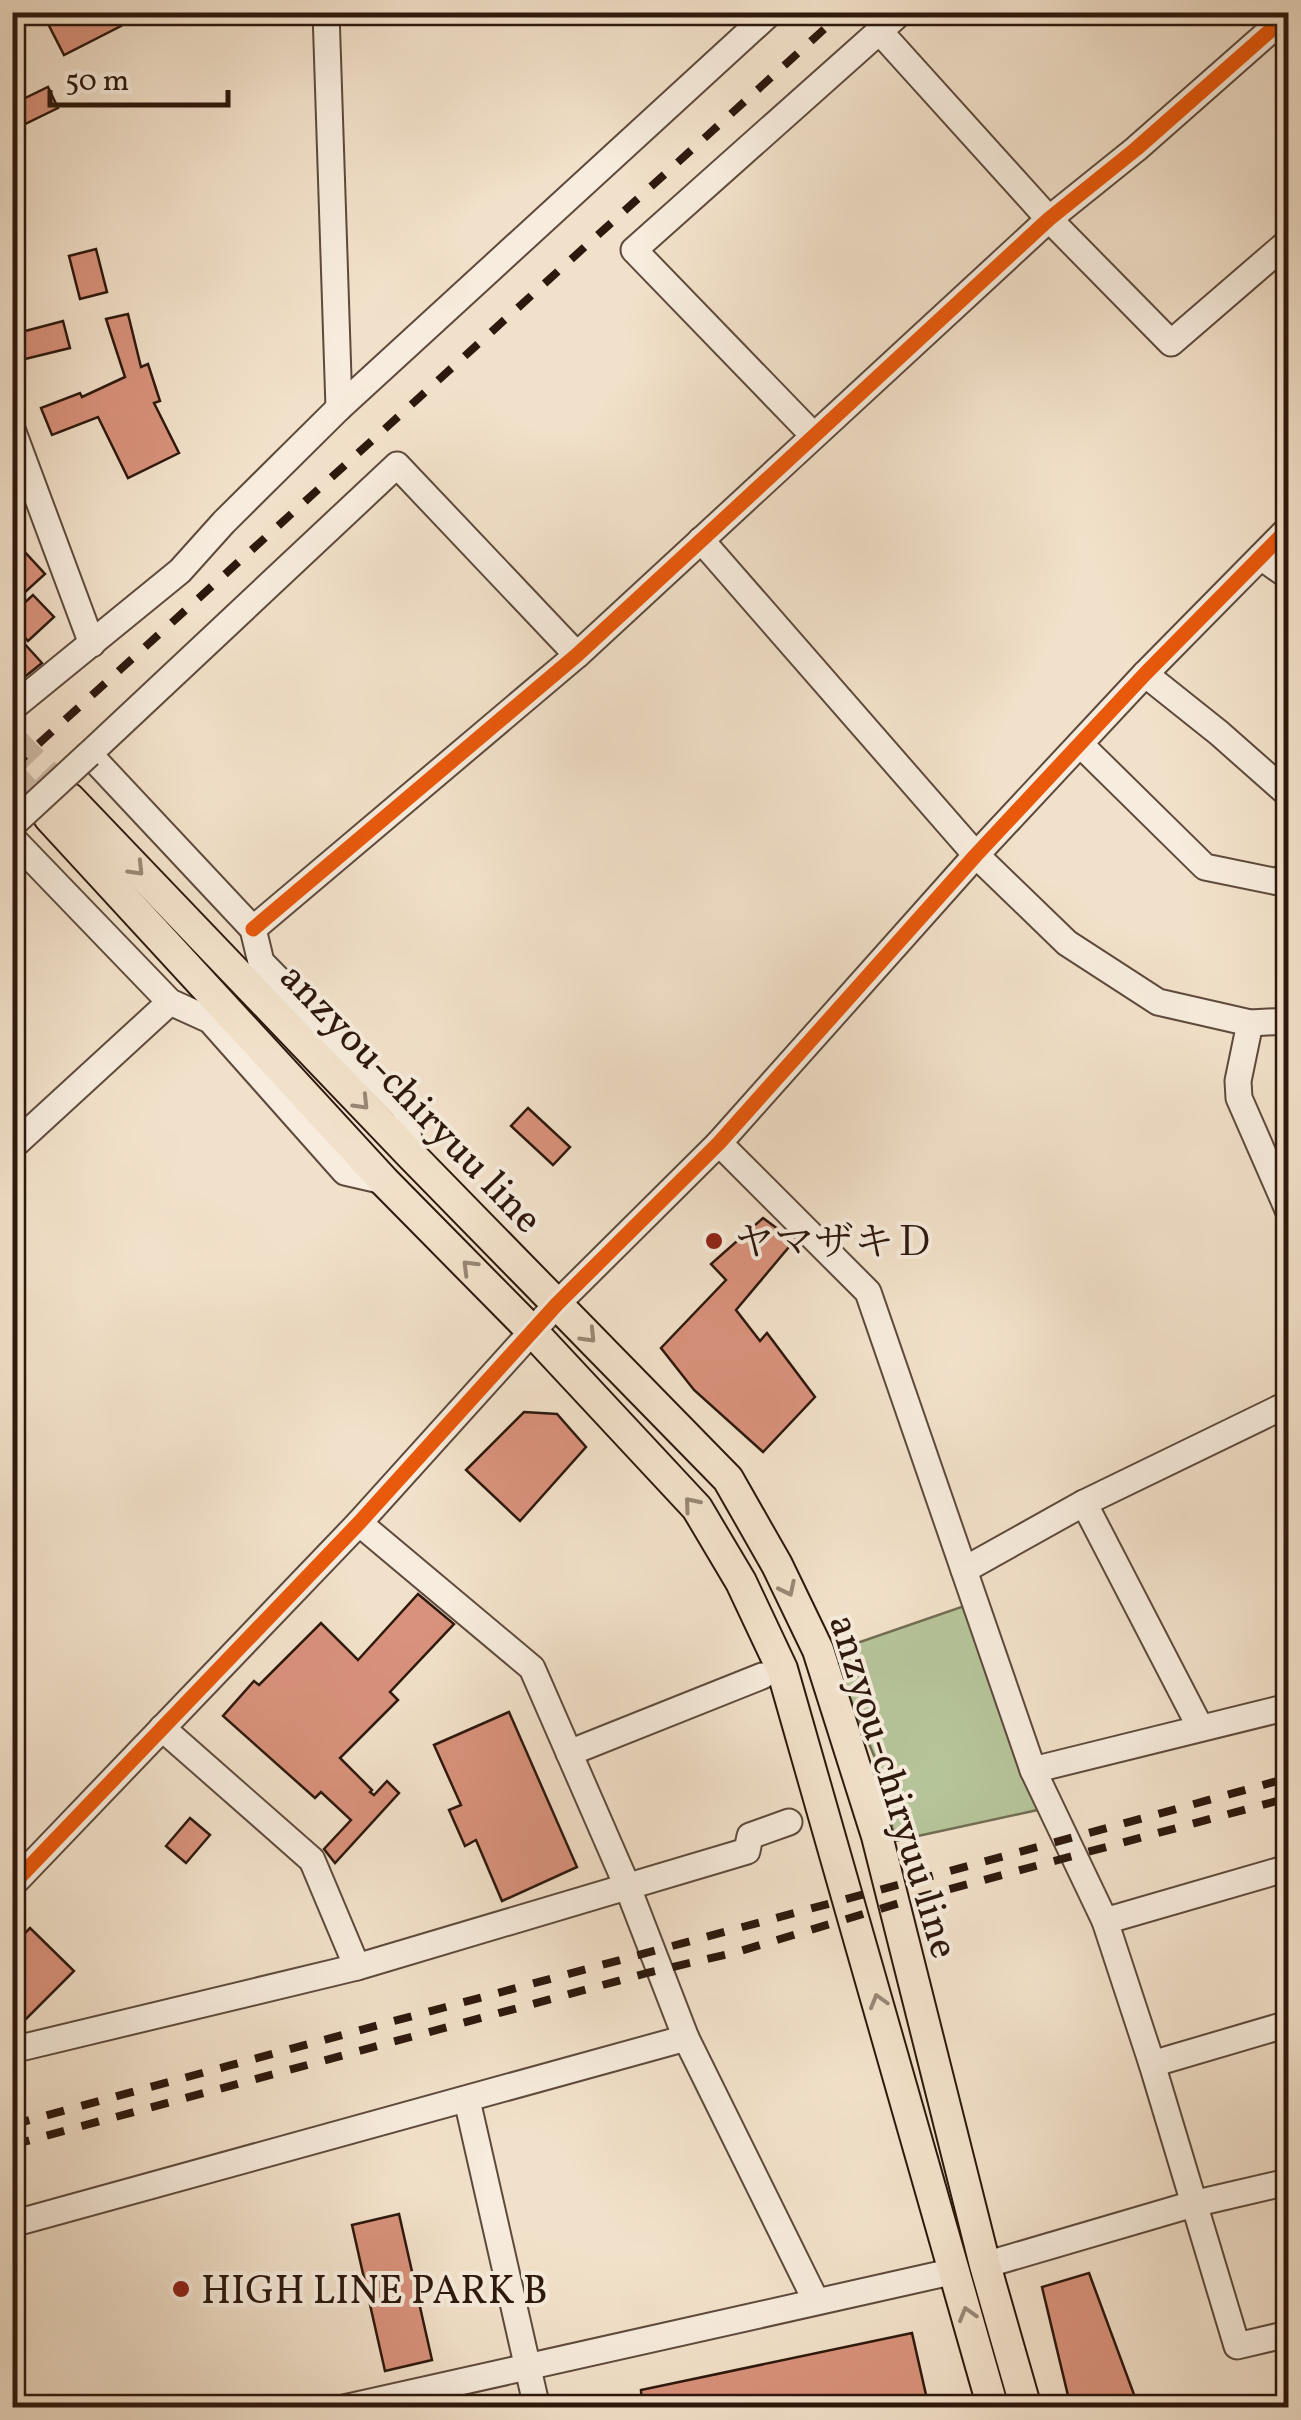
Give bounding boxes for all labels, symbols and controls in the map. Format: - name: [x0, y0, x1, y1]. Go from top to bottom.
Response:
- scale bar: [50, 45, 228, 107]
- text: 50 m: [65, 61, 129, 103]
- one-way arrow: [125, 857, 143, 875]
- street label: anzyou-chiryuu line: [265, 952, 553, 1248]
- one-way arrow: [350, 1092, 368, 1110]
- place label: ヤマザキＤ: [734, 1217, 934, 1273]
- marker: ヤマザキＤ: [703, 1230, 725, 1252]
- one-way arrow: [462, 1260, 480, 1278]
- one-way arrow: [577, 1325, 595, 1343]
- one-way arrow: [685, 1497, 703, 1515]
- one-way arrow: [776, 1579, 796, 1597]
- street label: anzyou-chiryuu line: [812, 1608, 970, 1966]
- one-way arrow: [869, 1993, 890, 2010]
- place label: HIGH LINE PARK B: [201, 2265, 548, 2321]
- marker: HIGH LINE PARK B: [170, 2278, 192, 2300]
- one-way arrow: [958, 2306, 979, 2323]

